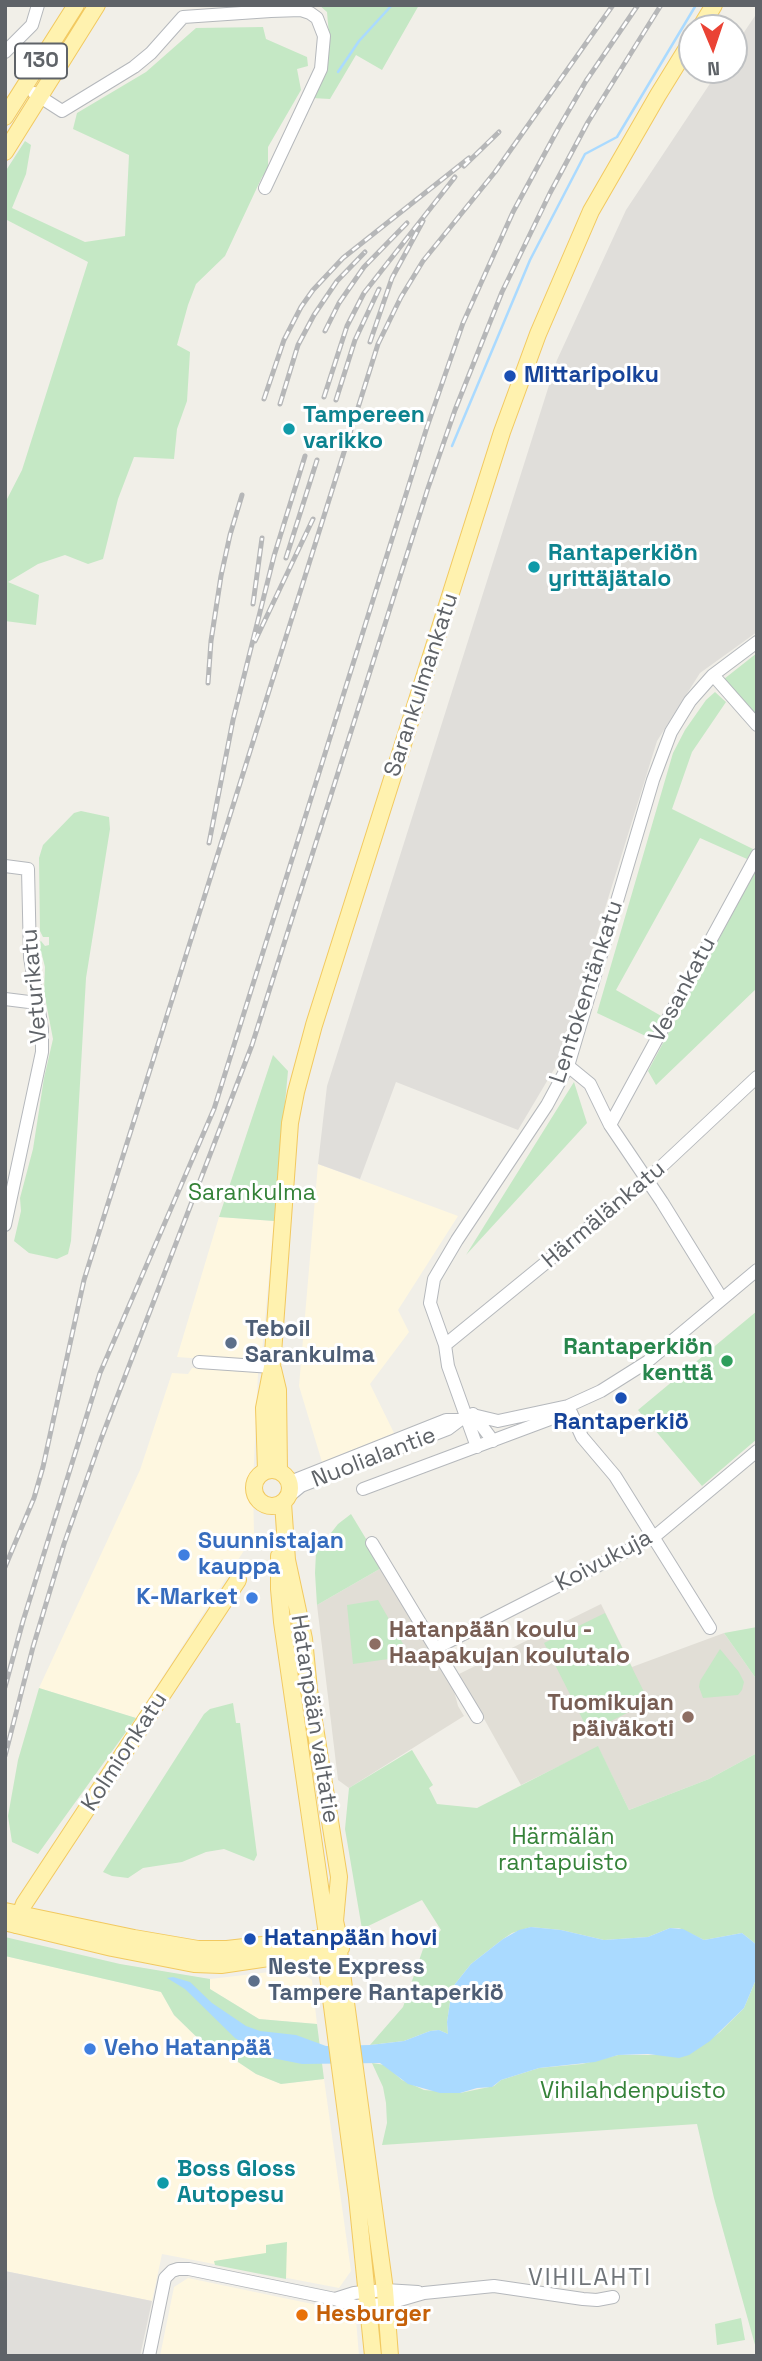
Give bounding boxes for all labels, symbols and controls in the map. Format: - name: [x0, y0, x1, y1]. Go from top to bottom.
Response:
- north arrow: [678, 14, 748, 84]
- road number: 130: [15, 43, 67, 78]
- text: N: [707, 56, 720, 81]
- place label: Mittaripolku: [524, 362, 659, 390]
- marker: Mittaripolku: [502, 368, 518, 384]
- place label: Tampereen varikko: [303, 402, 425, 456]
- marker: Tampereen varikko: [281, 421, 297, 437]
- place label: Rantaperkiön yrittäjätalo: [548, 540, 698, 594]
- marker: Rantaperkiön yrittäjätalo: [526, 559, 542, 575]
- street label: Sarankulmankatu: [379, 590, 465, 780]
- street label: Lentokentänkatu: [544, 897, 630, 1087]
- street label: Veturikatu: [16, 928, 54, 1044]
- street label: Vesankatu: [644, 932, 722, 1048]
- street label: Härmälänkatu: [537, 1156, 671, 1274]
- park label: Sarankulma: [188, 1180, 316, 1208]
- place label: Teboil Sarankulma: [245, 1316, 375, 1370]
- place label: Rantaperkiön kenttä: [563, 1334, 713, 1388]
- marker: Teboil Sarankulma: [223, 1335, 239, 1351]
- marker: Rantaperkiön kenttä: [719, 1353, 735, 1369]
- marker: Rantaperkiö: [613, 1390, 629, 1406]
- place label: Rantaperkiö: [553, 1409, 689, 1437]
- street label: Nuolialantie: [308, 1422, 440, 1494]
- street label: Koivukuja: [551, 1524, 657, 1598]
- place label: Suunnistajan kauppa: [198, 1528, 344, 1582]
- marker: Suunnistajan kauppa: [176, 1547, 192, 1563]
- place label: K-Market: [136, 1584, 238, 1612]
- marker: K-Market: [244, 1590, 260, 1606]
- street label: Hatanpään valtatie: [284, 1613, 344, 1825]
- place label: Hatanpään koulu - Haapakujan koulutalo: [389, 1617, 630, 1671]
- marker: Hatanpään koulu - Haapakujan koulutalo: [367, 1636, 383, 1652]
- street label: Kolmionkatu: [76, 1687, 174, 1817]
- place label: Tuomikujan päiväkoti: [547, 1690, 674, 1744]
- marker: Tuomikujan päiväkoti: [680, 1709, 696, 1725]
- park label: Härmälän rantapuisto: [498, 1824, 628, 1878]
- place label: Hatanpään hovi: [264, 1925, 437, 1953]
- marker: Hatanpään hovi: [242, 1931, 258, 1947]
- place label: Neste Express Tampere Rantaperkiö: [268, 1954, 504, 2008]
- marker: Neste Express Tampere Rantaperkiö: [246, 1973, 262, 1989]
- place label: Veho Hatanpää: [104, 2035, 272, 2063]
- marker: Veho Hatanpää: [82, 2041, 98, 2057]
- park label: Vihilahdenpuisto: [540, 2078, 726, 2106]
- place label: Boss Gloss Autopesu: [177, 2156, 296, 2210]
- marker: Boss Gloss Autopesu: [155, 2175, 171, 2191]
- district label: VIHILAHTI: [529, 2264, 651, 2292]
- place label: Hesburger: [316, 2301, 431, 2329]
- marker: Hesburger: [294, 2307, 310, 2323]

